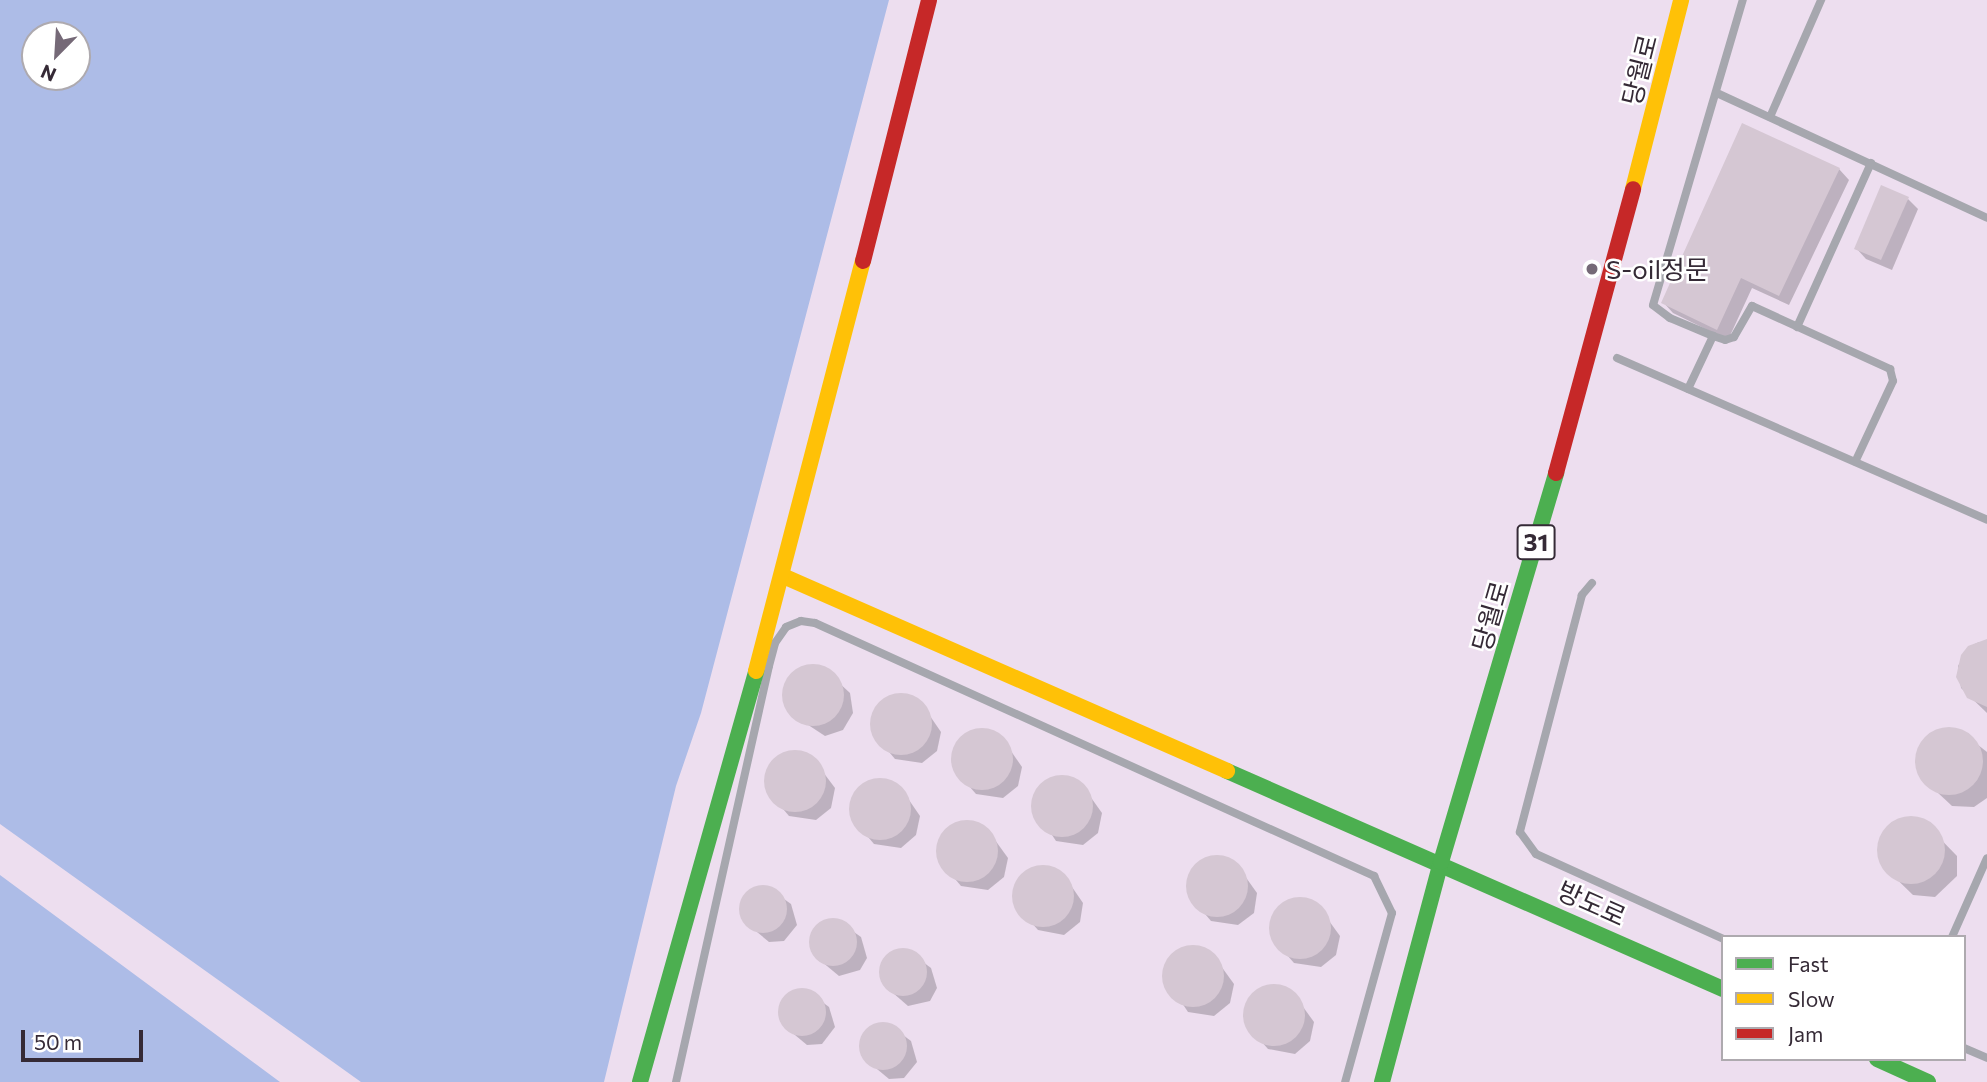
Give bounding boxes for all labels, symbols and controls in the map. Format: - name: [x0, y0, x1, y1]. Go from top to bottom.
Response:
- north arrow: [21, 21, 91, 91]
- street label: 당월로: [1615, 31, 1663, 109]
- text: N: [37, 60, 59, 87]
- place label: S-oil정문: [1606, 253, 1709, 285]
- marker: S-oil정문: [1584, 261, 1600, 277]
- road number: 31: [1515, 522, 1557, 562]
- street label: 당월로: [1465, 577, 1515, 655]
- street label: 방도로: [1553, 874, 1631, 932]
- legend: [1721, 935, 1966, 1061]
- text: Fast: [1788, 951, 1829, 976]
- text: Slow: [1788, 986, 1835, 1011]
- scale bar: [24, 1016, 147, 1060]
- text: Jam: [1788, 1021, 1823, 1046]
- text: 50 m: [34, 1029, 82, 1054]

